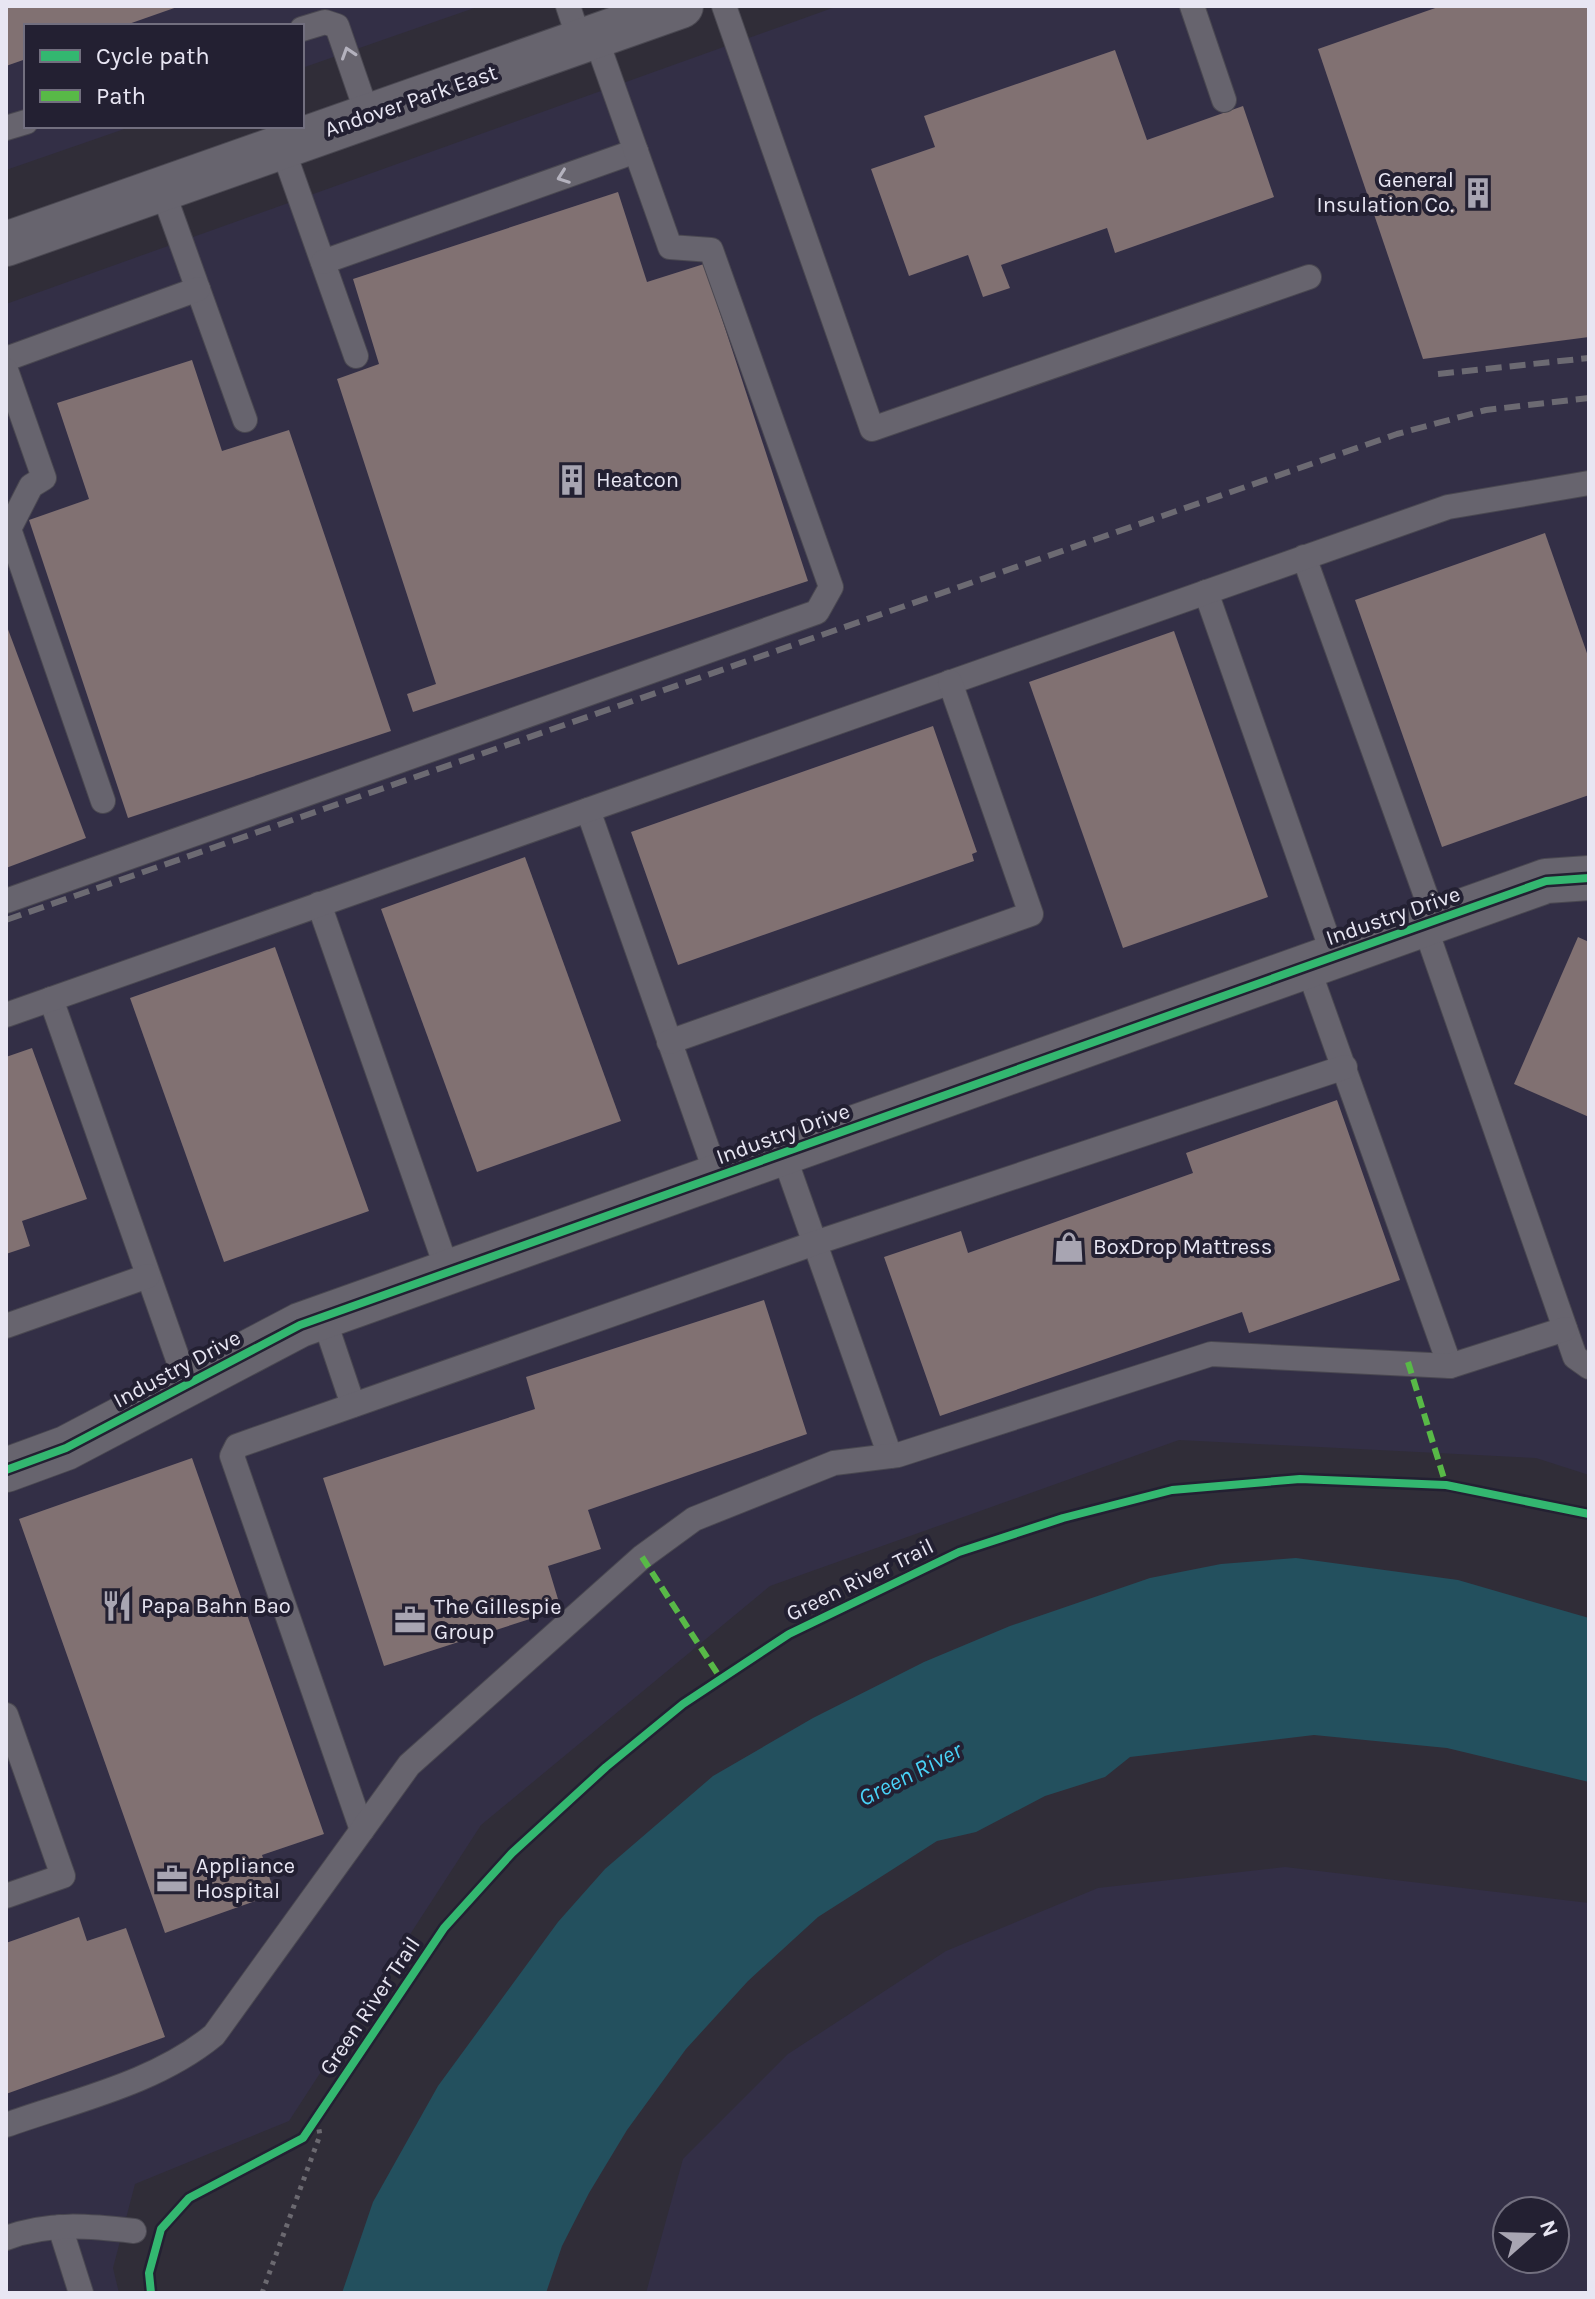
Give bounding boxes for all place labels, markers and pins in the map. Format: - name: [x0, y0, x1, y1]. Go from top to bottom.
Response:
- place label: General Insulation Co.: [1317, 167, 1454, 218]
- building icon: General Insulation Co.: [1461, 176, 1495, 210]
- building icon: Heatcon: [555, 463, 589, 497]
- place label: Heatcon: [596, 467, 679, 493]
- shop icon: BoxDrop Mattress: [1052, 1230, 1086, 1264]
- place label: BoxDrop Mattress: [1093, 1234, 1272, 1260]
- restaurant icon: Papa Bahn Bao: [100, 1589, 134, 1623]
- place label: Papa Bahn Bao: [141, 1593, 291, 1619]
- place label: The Gillespie Group: [434, 1594, 561, 1645]
- office icon: The Gillespie Group: [393, 1603, 427, 1637]
- place label: Appliance Hospital: [196, 1853, 295, 1904]
- office icon: Appliance Hospital: [155, 1862, 189, 1896]

